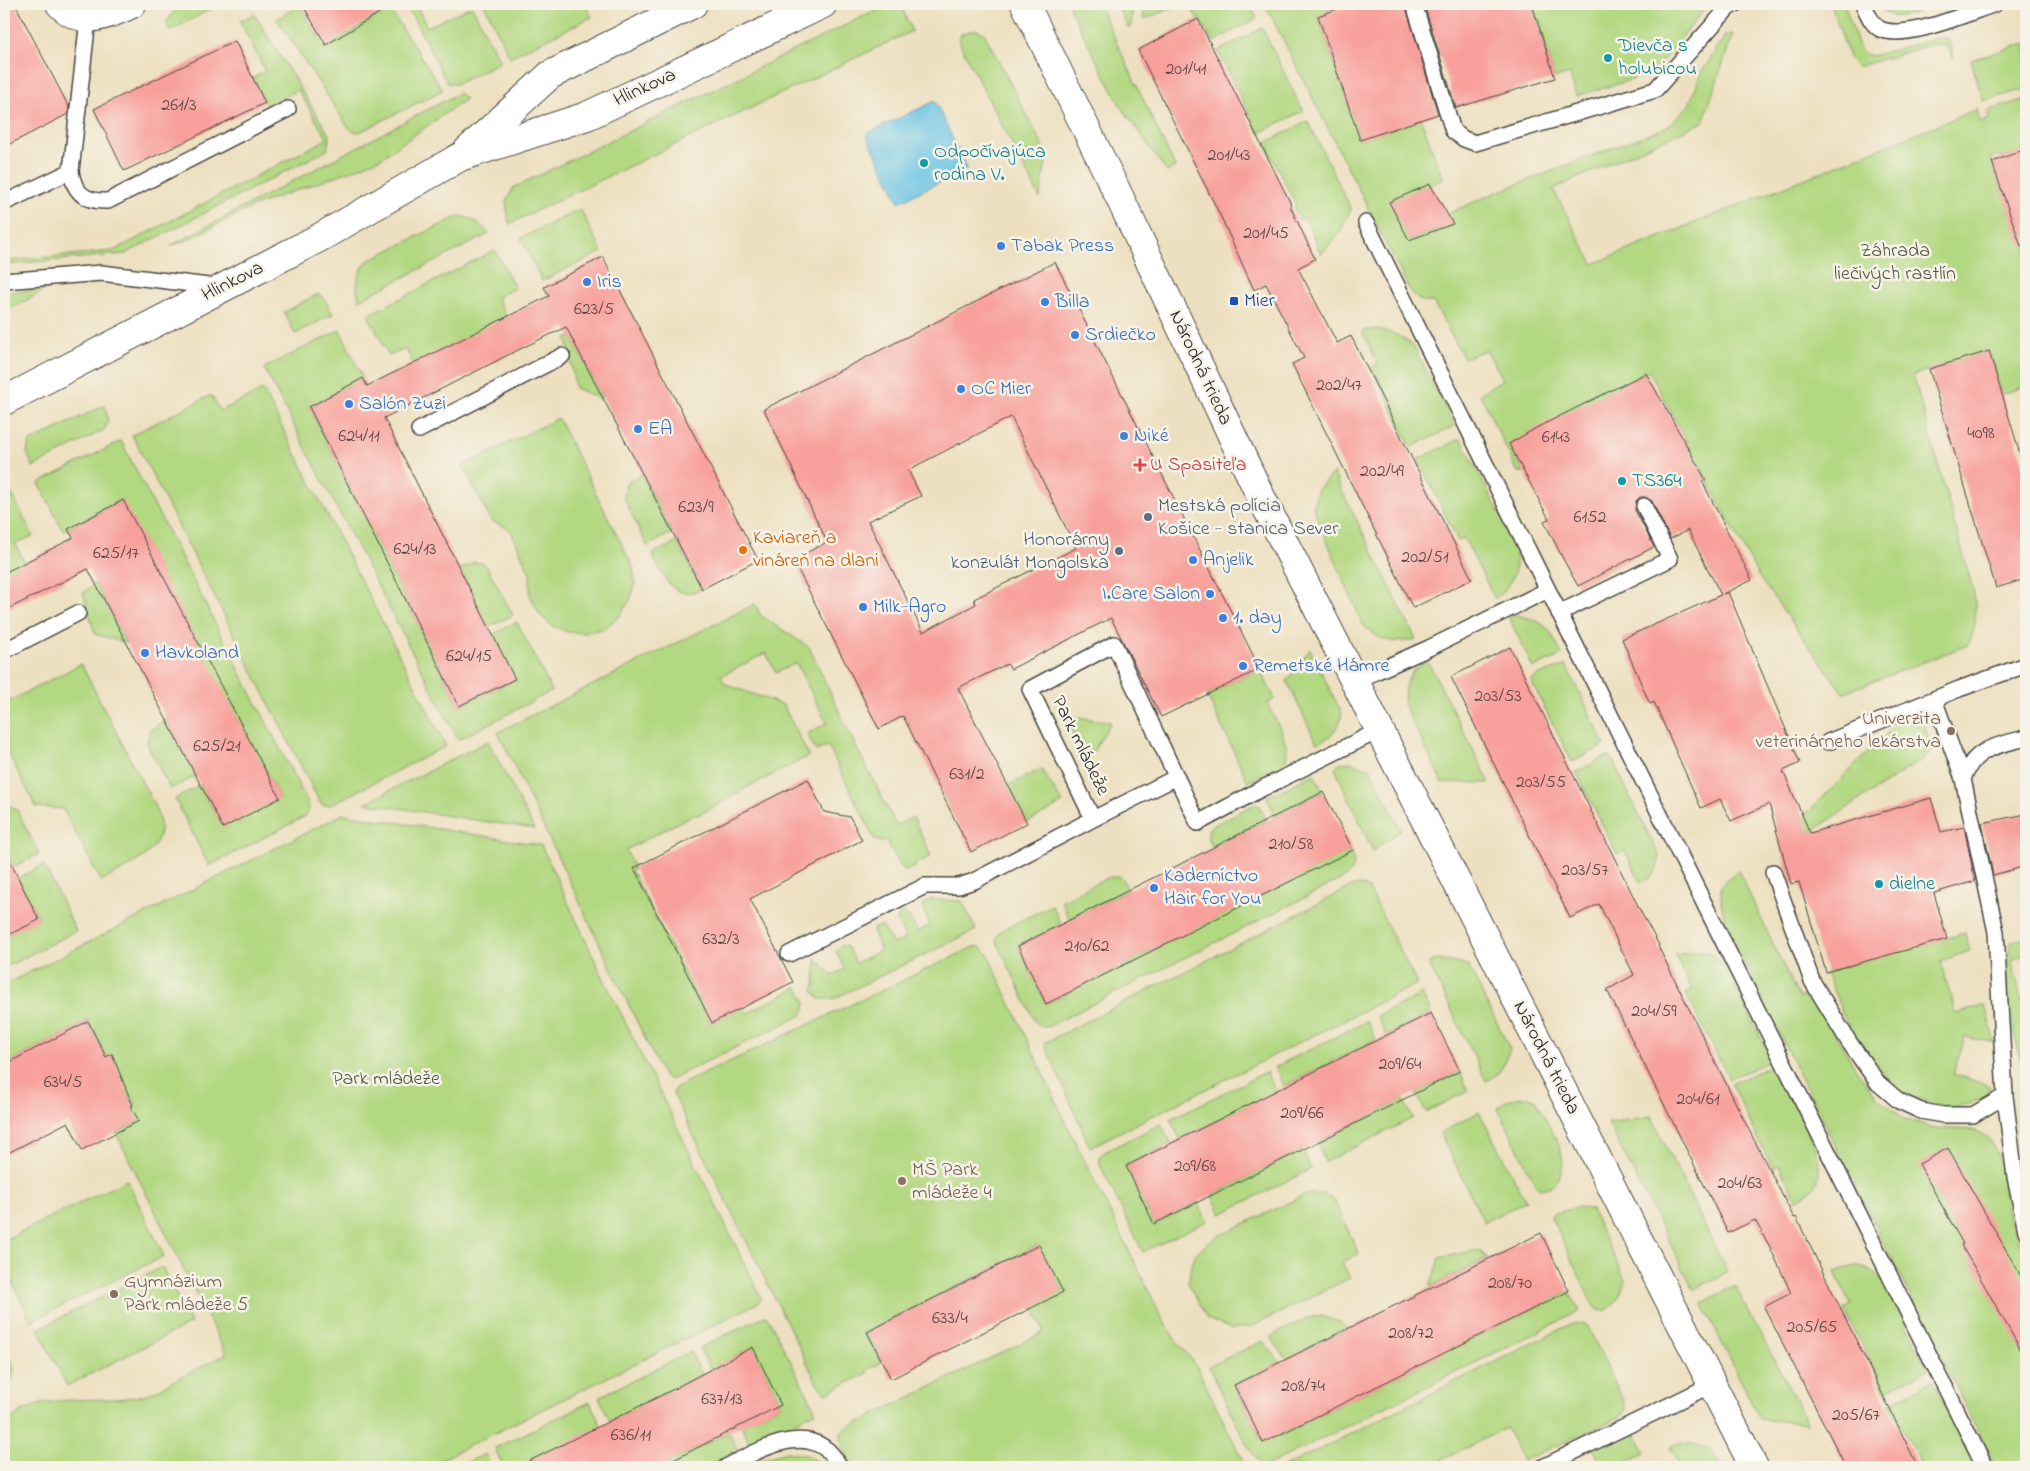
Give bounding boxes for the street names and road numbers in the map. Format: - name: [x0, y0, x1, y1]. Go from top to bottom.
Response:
- street label: Hlinkova: [609, 61, 681, 115]
- street label: Hlinkova: [197, 254, 269, 310]
- street label: Národná trieda: [1161, 306, 1239, 430]
- street label: Park mládeže: [1043, 691, 1117, 801]
- street label: Národná trieda: [1505, 996, 1587, 1120]

